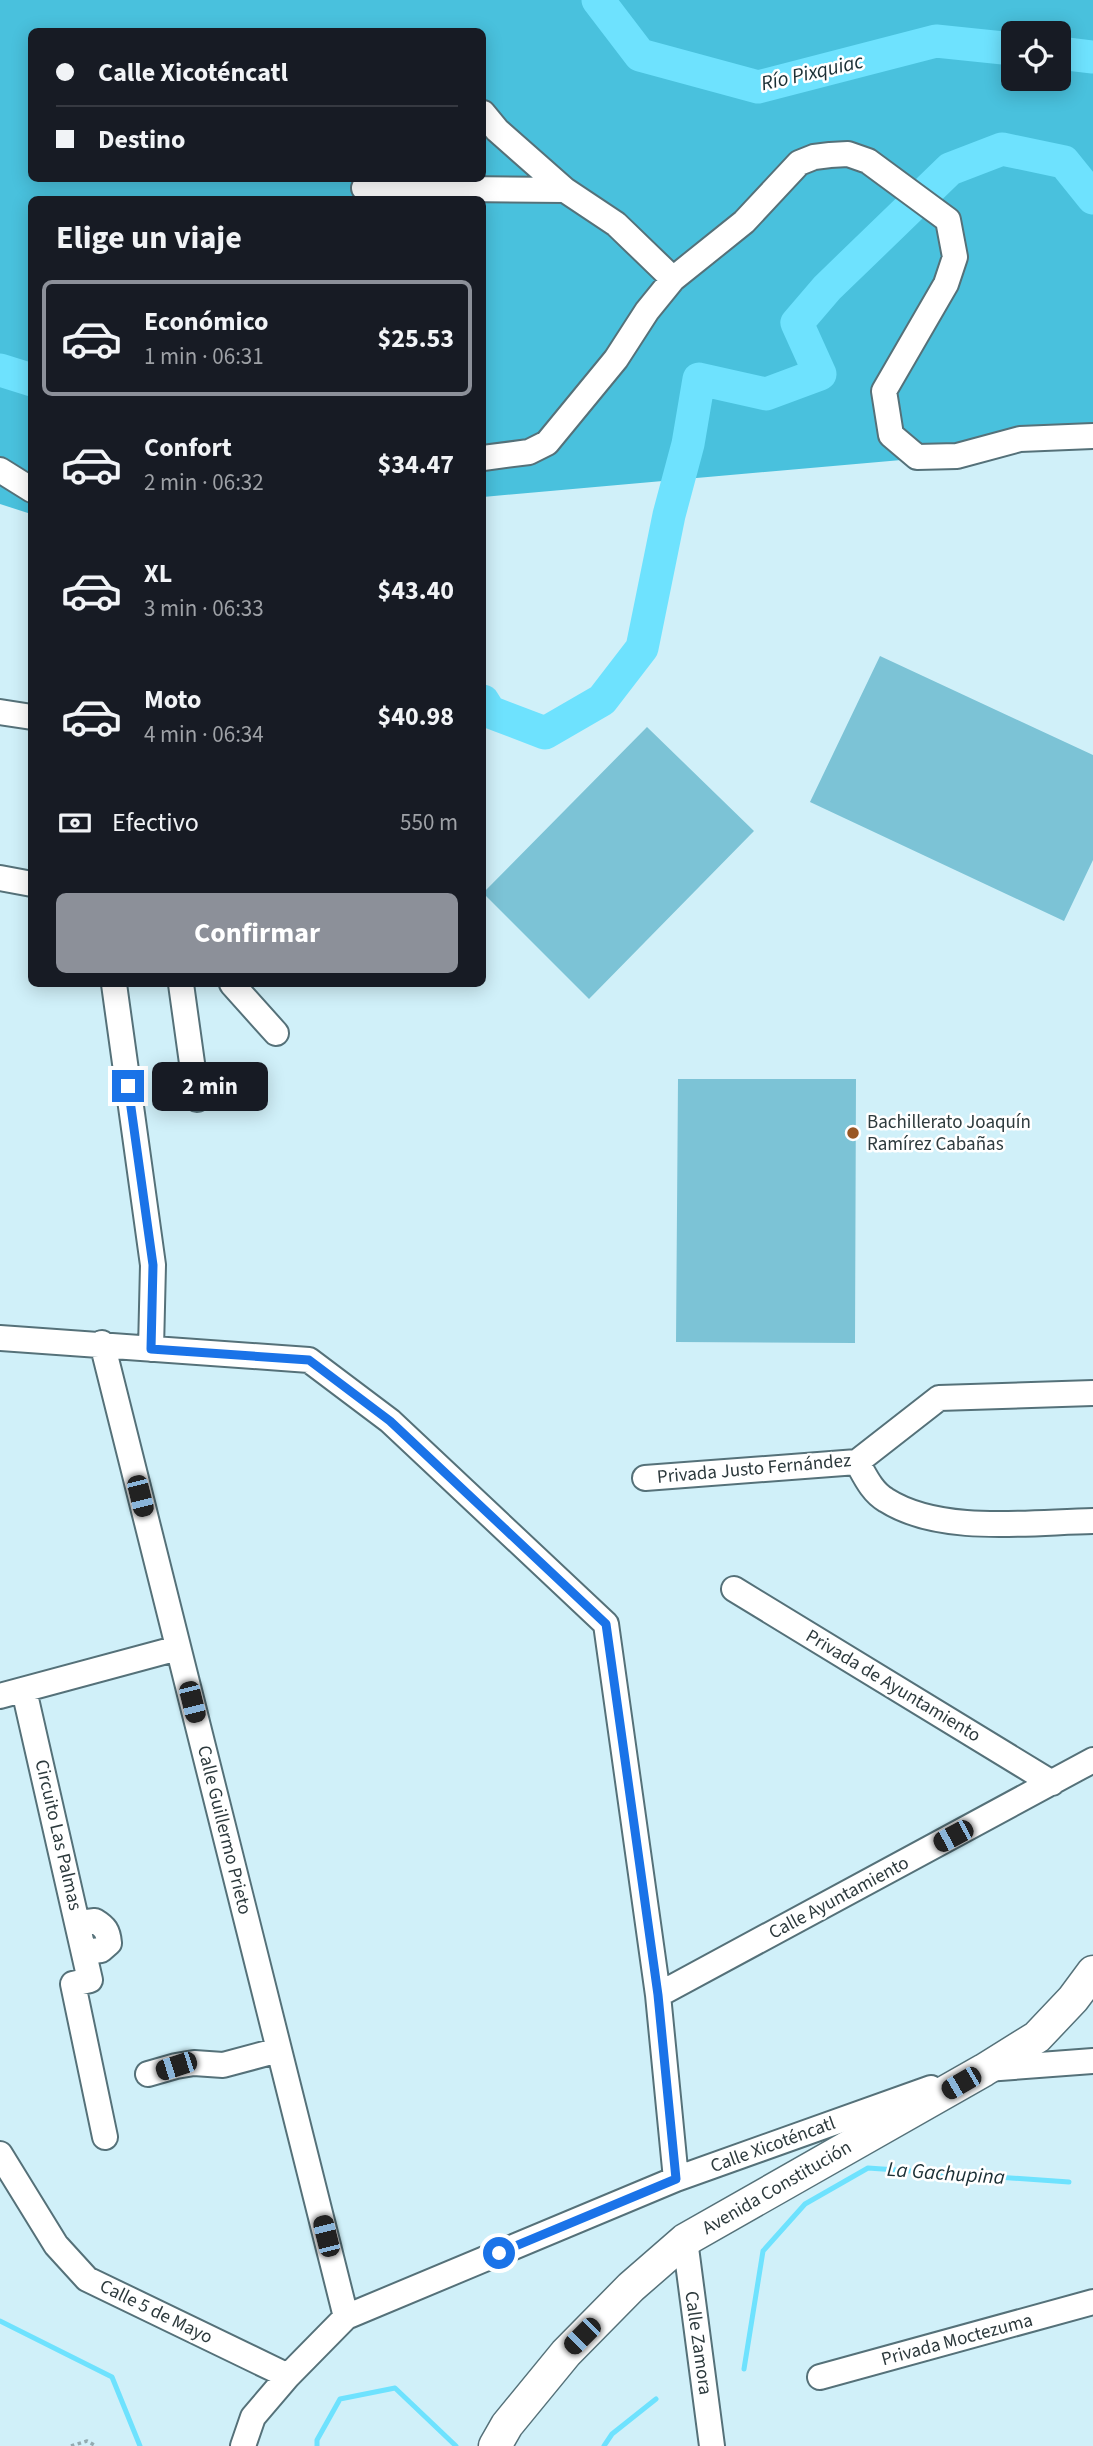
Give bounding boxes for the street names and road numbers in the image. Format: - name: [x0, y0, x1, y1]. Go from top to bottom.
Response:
- street label: Privada Justo Fernández: [656, 1447, 852, 1491]
- street label: Privada de Ayuntamiento: [800, 1623, 986, 1749]
- street label: Calle Guillermo Prieto: [190, 1743, 258, 1917]
- street label: Circuito Las Palmas: [28, 1757, 88, 1913]
- street label: Calle Ayuntamiento: [764, 1850, 914, 1946]
- street label: Calle Xicoténcatl: [707, 2110, 839, 2180]
- street label: Avenida Constitución: [697, 2134, 857, 2242]
- street label: Calle 5 de Mayo: [95, 2273, 217, 2351]
- street label: Calle Zamora: [677, 2289, 719, 2397]
- street label: Privada Moctezuma: [878, 2307, 1036, 2373]

